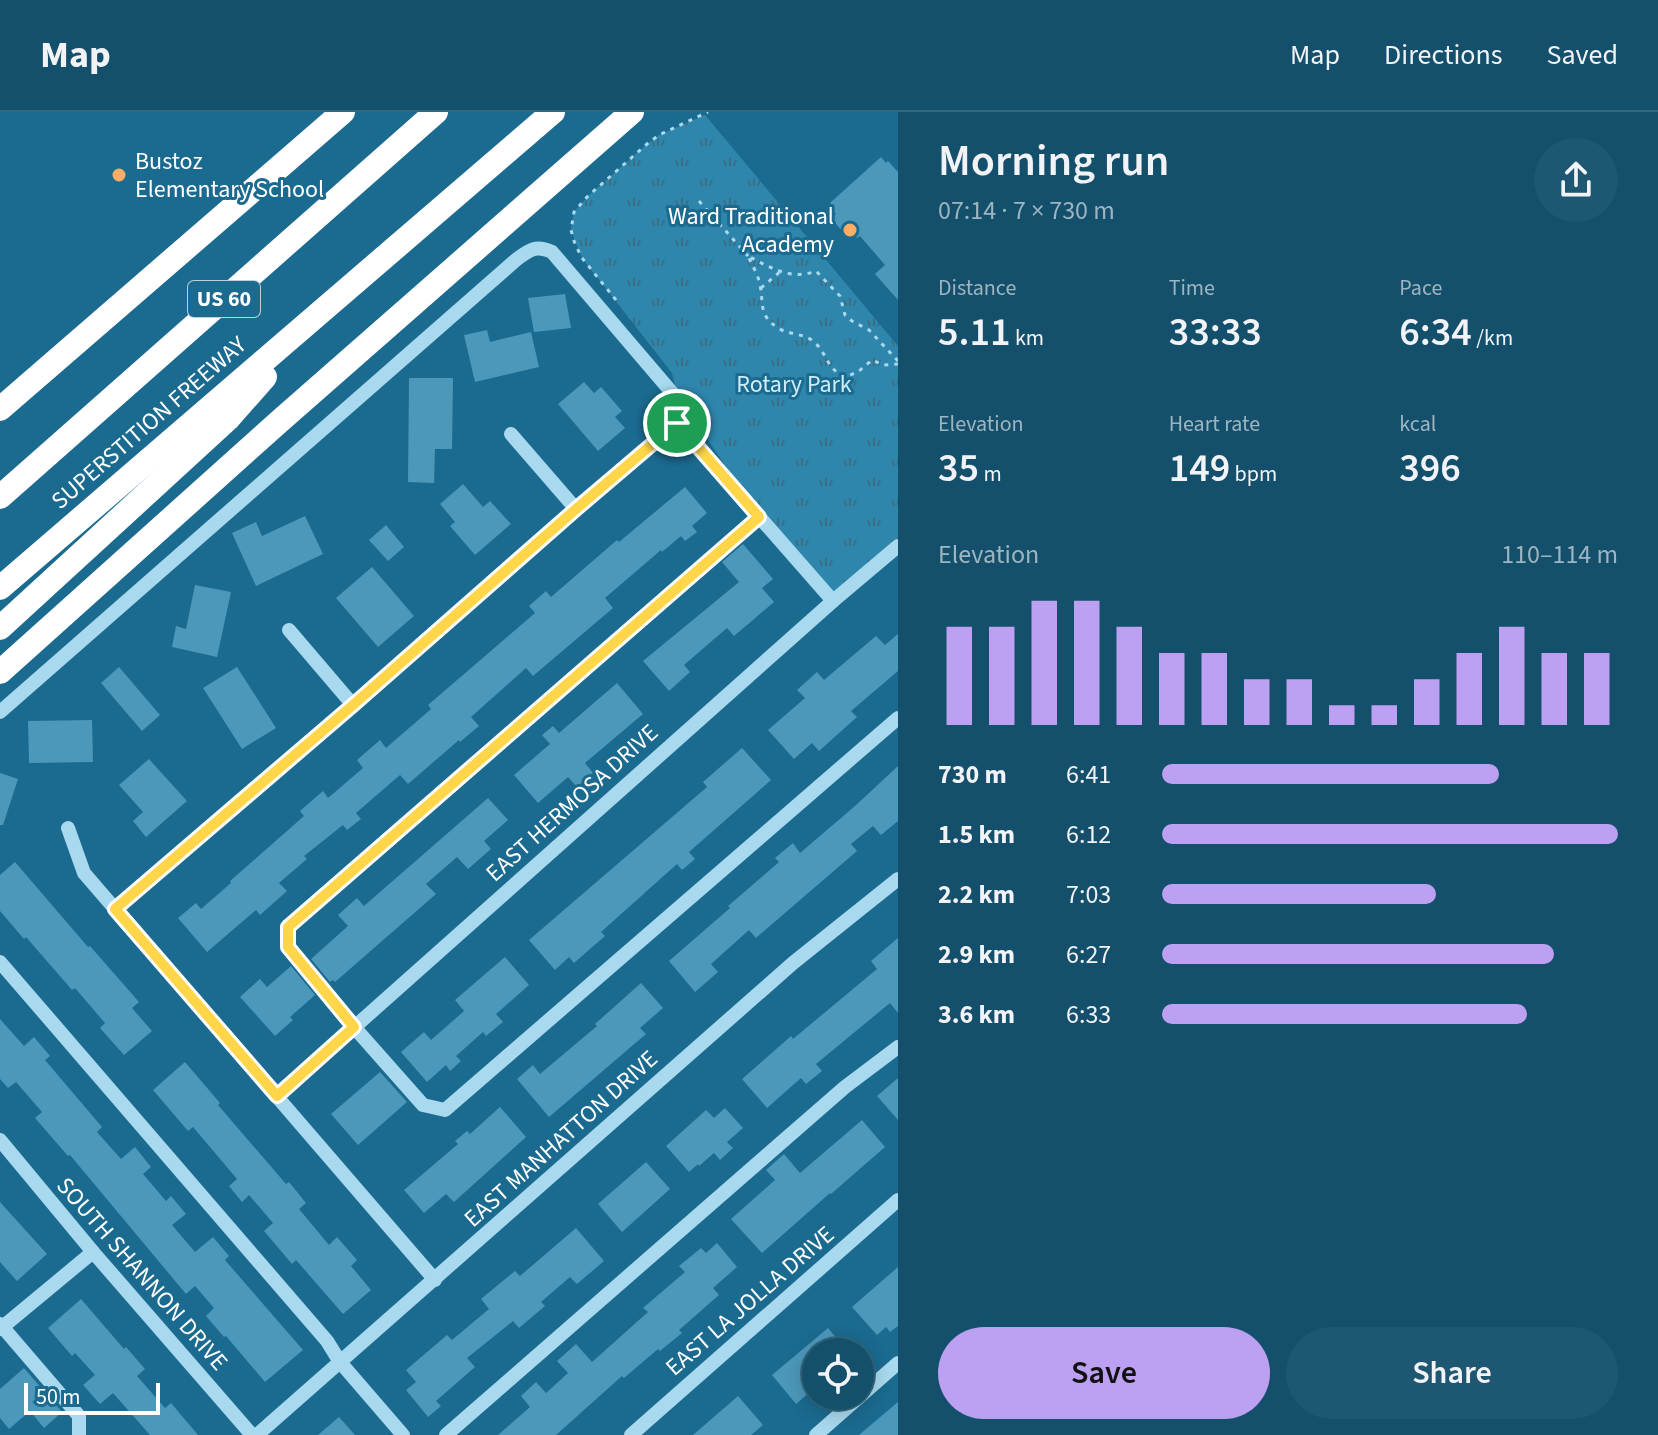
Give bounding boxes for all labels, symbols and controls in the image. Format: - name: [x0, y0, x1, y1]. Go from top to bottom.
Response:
- text: Map: [40, 28, 111, 82]
- text: Map: [1290, 35, 1340, 75]
- text: Directions: [1384, 35, 1503, 75]
- text: Saved: [1547, 35, 1618, 75]
- text: Morning run: [938, 130, 1169, 193]
- button: share: [1534, 138, 1618, 222]
- place label: Bustoz Elementary School: [135, 144, 324, 207]
- marker: Bustoz Elementary School: [110, 166, 128, 184]
- text: 07:14 · 7 × 730 m: [938, 192, 1115, 229]
- place label: Ward Traditional Academy: [668, 199, 834, 262]
- marker: Ward Traditional Academy: [841, 221, 859, 239]
- text: Distance: [938, 272, 1016, 304]
- text: Time: [1169, 272, 1215, 304]
- text: Pace: [1399, 272, 1442, 304]
- road number: US 60: [188, 281, 260, 317]
- text: 5.11: [938, 304, 1011, 361]
- text: 33:33: [1169, 304, 1262, 361]
- text: 6:34: [1399, 304, 1472, 361]
- text: km: [1011, 322, 1044, 354]
- text: /km: [1472, 322, 1513, 354]
- street label: SUPERSTITION FREEWAY: [44, 328, 255, 518]
- park label: Rotary Park: [736, 367, 852, 402]
- pin: [643, 389, 711, 457]
- icon: arrive: [655, 401, 699, 445]
- text: Elevation: [938, 408, 1024, 440]
- text: Heart rate: [1169, 408, 1260, 440]
- text: kcal: [1399, 408, 1436, 440]
- text: 35: [938, 440, 979, 497]
- text: 149: [1169, 440, 1230, 497]
- text: 396: [1399, 440, 1461, 497]
- text: m: [979, 458, 1002, 490]
- text: bpm: [1230, 458, 1277, 490]
- text: Elevation: [938, 536, 1039, 573]
- text: 110–114 m: [1501, 536, 1618, 573]
- street label: EAST HERMOSA DRIVE: [478, 716, 666, 890]
- text: 730 m: [938, 756, 1007, 793]
- text: 6:41: [1066, 756, 1111, 793]
- text: 1.5 km: [938, 816, 1015, 853]
- text: 6:12: [1066, 816, 1111, 853]
- text: 2.2 km: [938, 876, 1015, 913]
- text: 7:03: [1066, 876, 1111, 913]
- text: 2.9 km: [938, 936, 1015, 973]
- text: 6:27: [1066, 936, 1111, 973]
- text: 3.6 km: [938, 996, 1015, 1033]
- text: 6:33: [1066, 996, 1111, 1033]
- street label: EAST MANHATTON DRIVE: [456, 1042, 666, 1236]
- street label: SOUTH SHANNON DRIVE: [48, 1170, 236, 1378]
- street label: EAST LA JOLLA DRIVE: [658, 1218, 842, 1384]
- button: Save: [938, 1327, 1270, 1419]
- button: Share: [1286, 1327, 1618, 1419]
- map controls: [802, 1338, 874, 1410]
- button: locate: [802, 1338, 874, 1410]
- scale bar: [24, 1379, 160, 1415]
- text: 50 m: [36, 1381, 81, 1413]

